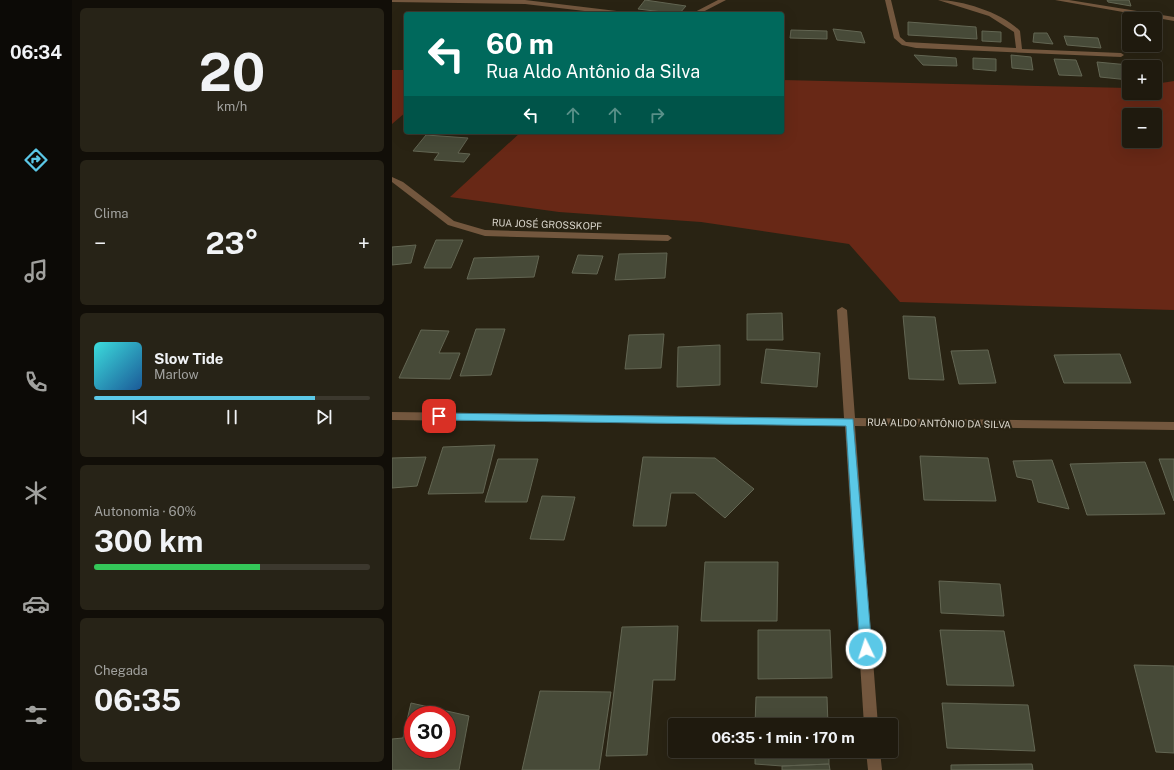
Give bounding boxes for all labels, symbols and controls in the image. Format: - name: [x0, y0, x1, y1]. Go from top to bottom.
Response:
- map controls: [1122, 12, 1162, 148]
- button: search: [1122, 12, 1162, 52]
- text: 60 m: [486, 27, 554, 60]
- icon: left: [420, 28, 472, 80]
- text: 06:34: [10, 42, 62, 63]
- text: 20: [199, 42, 265, 103]
- button: +: [1122, 60, 1162, 100]
- text: Rua Aldo Antônio da Silva: [486, 61, 700, 82]
- text: km/h: [217, 99, 247, 114]
- icon: left: [520, 104, 542, 126]
- icon: ahead: [562, 104, 584, 126]
- icon: ahead: [604, 104, 626, 126]
- icon: right: [646, 104, 668, 126]
- button: −: [1122, 108, 1162, 148]
- icon: directions: [22, 146, 50, 174]
- text: Clima: [94, 206, 129, 221]
- street label: RUA JOSÉ GROSSKOPF: [492, 216, 602, 232]
- text: 23°: [205, 225, 259, 261]
- text: −: [94, 230, 106, 256]
- text: +: [358, 230, 370, 256]
- icon: music: [22, 257, 50, 285]
- text: Slow Tide: [154, 350, 223, 367]
- text: Marlow: [154, 367, 199, 382]
- icon: phone: [22, 368, 50, 396]
- pin: [422, 399, 456, 433]
- icon: arrive: [428, 405, 450, 427]
- icon: previous: [129, 406, 151, 428]
- icon: pause: [221, 406, 243, 428]
- icon: next: [313, 406, 335, 428]
- street label: RUA ALDO ANTÔNIO DA SILVA: [867, 416, 1011, 430]
- icon: climate: [22, 479, 50, 507]
- text: Autonomia · 60%: [94, 504, 196, 519]
- text: 300 km: [94, 523, 203, 559]
- icon: car: [22, 590, 50, 618]
- position arrow: [845, 628, 887, 670]
- text: Chegada: [94, 663, 148, 678]
- text: 06:35: [94, 682, 181, 718]
- icon: filters: [22, 701, 50, 729]
- speed limit sign: 30: [404, 706, 456, 758]
- text: 06:35 · 1 min · 170 m: [711, 729, 855, 746]

